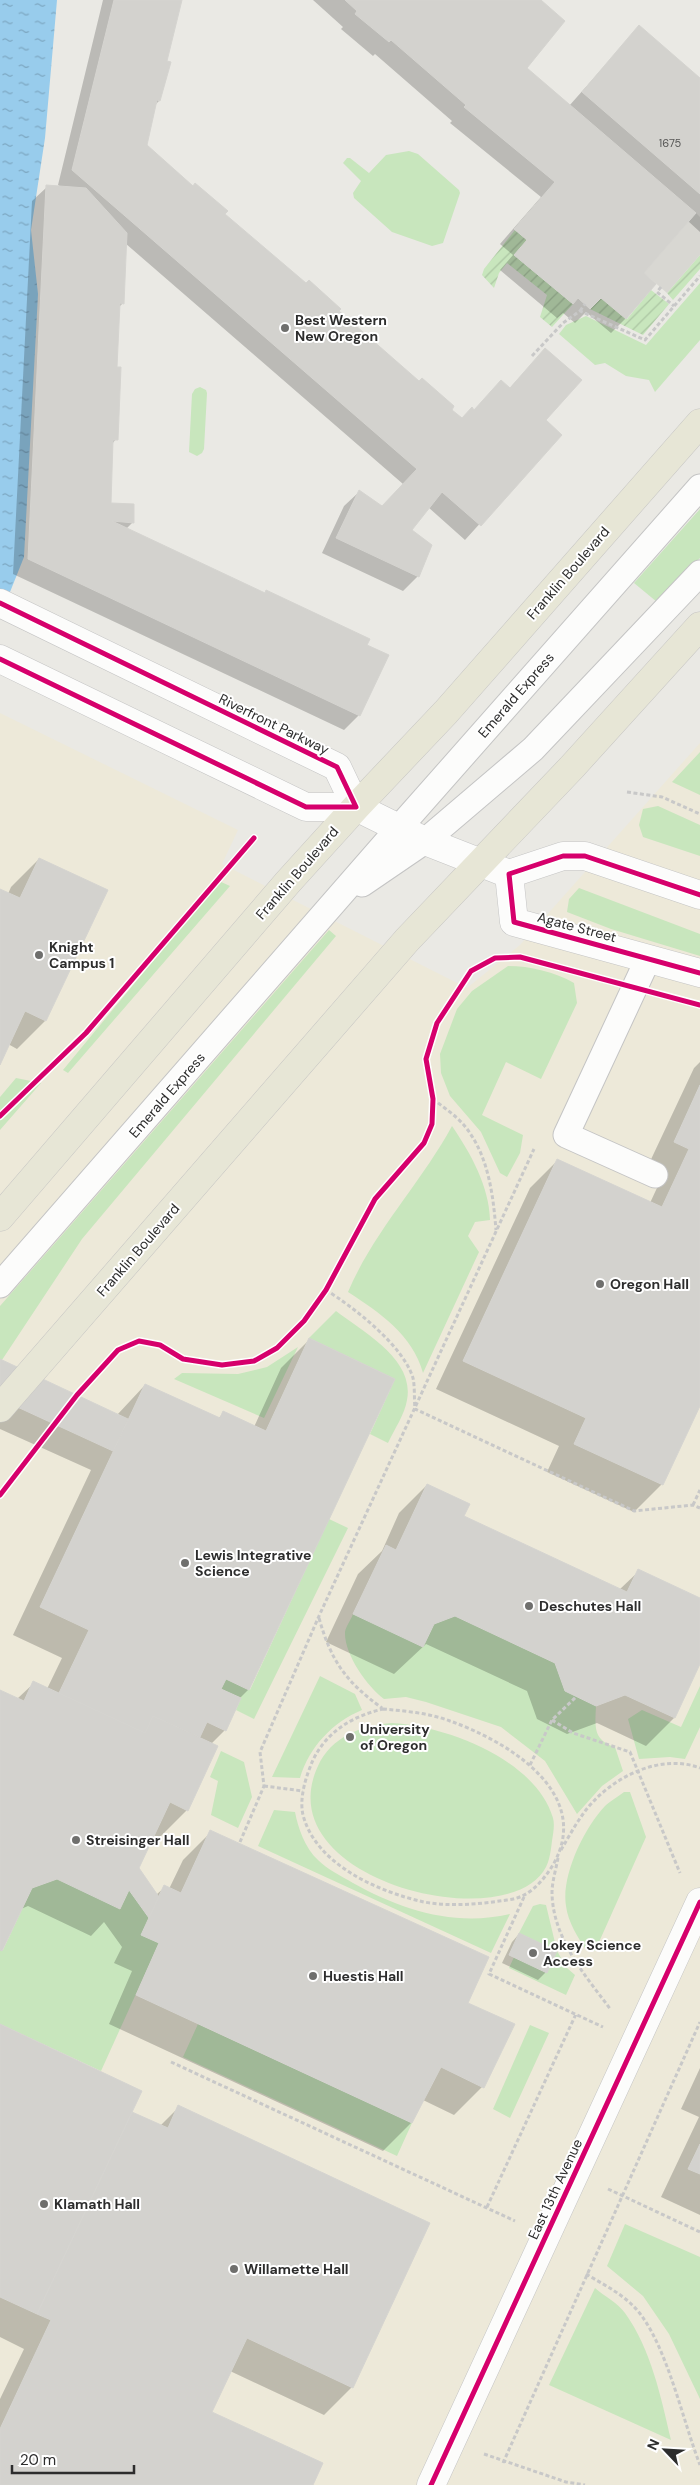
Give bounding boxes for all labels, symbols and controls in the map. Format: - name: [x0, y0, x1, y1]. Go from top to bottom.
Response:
- house number: 1675: [659, 136, 681, 150]
- place label: Best Western New Oregon: [295, 311, 387, 345]
- marker: Best Western New Oregon: [279, 322, 291, 334]
- street label: Franklin Boulevard: [523, 523, 613, 623]
- street label: Emerald Express: [474, 649, 558, 741]
- street label: Riverfront Parkway: [216, 690, 332, 759]
- street label: Franklin Boulevard: [252, 823, 342, 923]
- street label: Agate Street: [535, 908, 619, 946]
- place label: Knight Campus 1: [49, 938, 114, 972]
- marker: Knight Campus 1: [33, 949, 45, 961]
- street label: Emerald Express: [125, 1049, 209, 1141]
- street label: Franklin Boulevard: [93, 1200, 183, 1300]
- place label: Oregon Hall: [610, 1275, 689, 1293]
- marker: Oregon Hall: [594, 1278, 606, 1290]
- place label: Lewis Integrative Science: [195, 1546, 311, 1580]
- marker: Lewis Integrative Science: [179, 1557, 191, 1569]
- place label: Deschutes Hall: [539, 1597, 641, 1615]
- marker: Deschutes Hall: [523, 1600, 535, 1612]
- place label: University of Oregon: [360, 1720, 430, 1754]
- marker: University of Oregon: [344, 1731, 356, 1743]
- place label: Streisinger Hall: [86, 1831, 190, 1849]
- marker: Streisinger Hall: [70, 1834, 82, 1846]
- place label: Lokey Science Access: [543, 1936, 641, 1970]
- marker: Lokey Science Access: [527, 1947, 539, 1959]
- place label: Huestis Hall: [323, 1967, 404, 1985]
- marker: Huestis Hall: [307, 1970, 319, 1982]
- street label: East 13th Avenue: [524, 2136, 586, 2242]
- place label: Klamath Hall: [54, 2195, 140, 2213]
- marker: Klamath Hall: [38, 2198, 50, 2210]
- place label: Willamette Hall: [244, 2260, 349, 2278]
- marker: Willamette Hall: [228, 2263, 240, 2275]
- north arrow: [640, 2425, 690, 2475]
- text: N: [643, 2436, 664, 2453]
- scale bar: [12, 2442, 135, 2474]
- text: 20 m: [20, 2450, 56, 2470]

